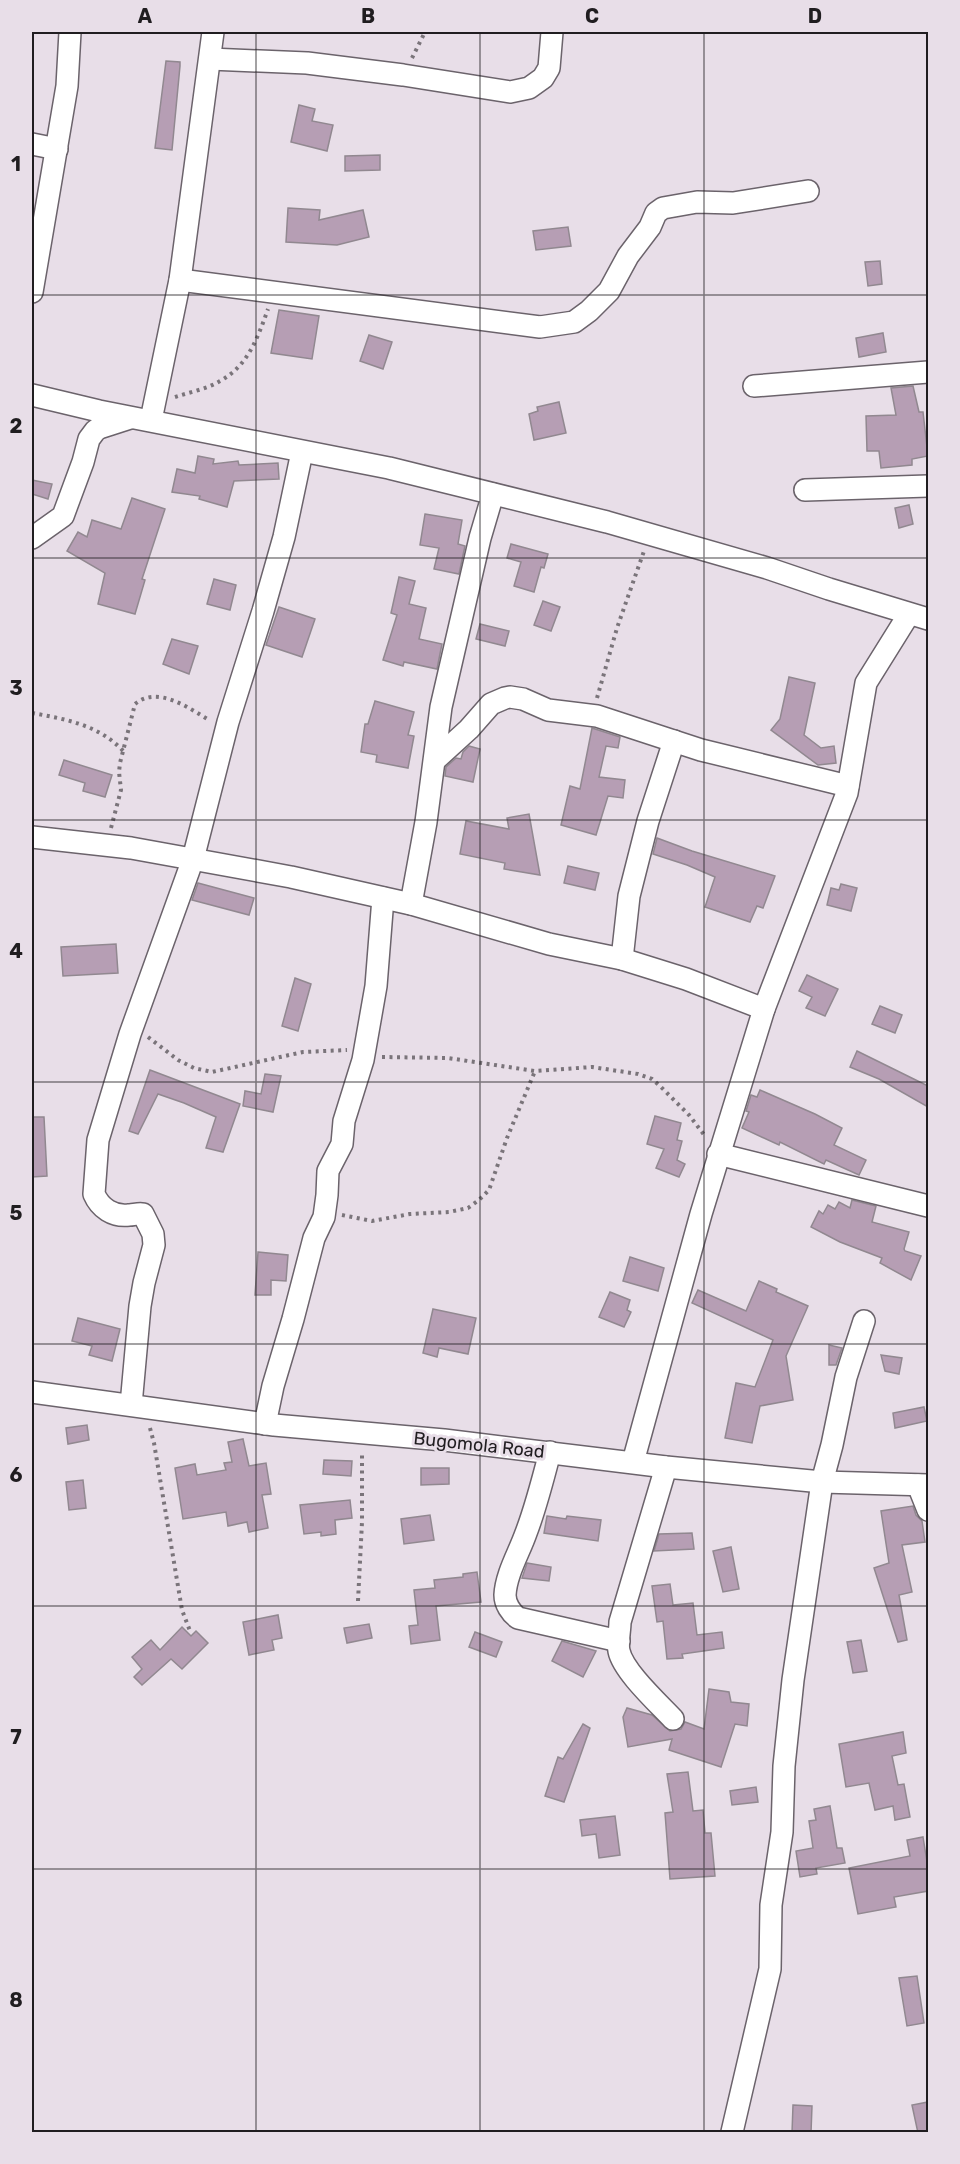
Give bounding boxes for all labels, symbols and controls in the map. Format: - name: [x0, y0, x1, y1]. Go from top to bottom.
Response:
- text: A: [138, 4, 153, 28]
- text: B: [361, 4, 375, 28]
- text: C: [585, 4, 599, 28]
- text: D: [808, 4, 822, 28]
- text: 1: [11, 152, 21, 176]
- text: 2: [10, 414, 23, 438]
- text: 3: [9, 676, 23, 700]
- text: 4: [9, 939, 23, 963]
- text: 5: [10, 1201, 23, 1225]
- street label: Bugomola Road: [412, 1427, 546, 1463]
- text: 6: [9, 1463, 23, 1487]
- text: 7: [10, 1725, 22, 1749]
- text: 8: [9, 1988, 23, 2012]

